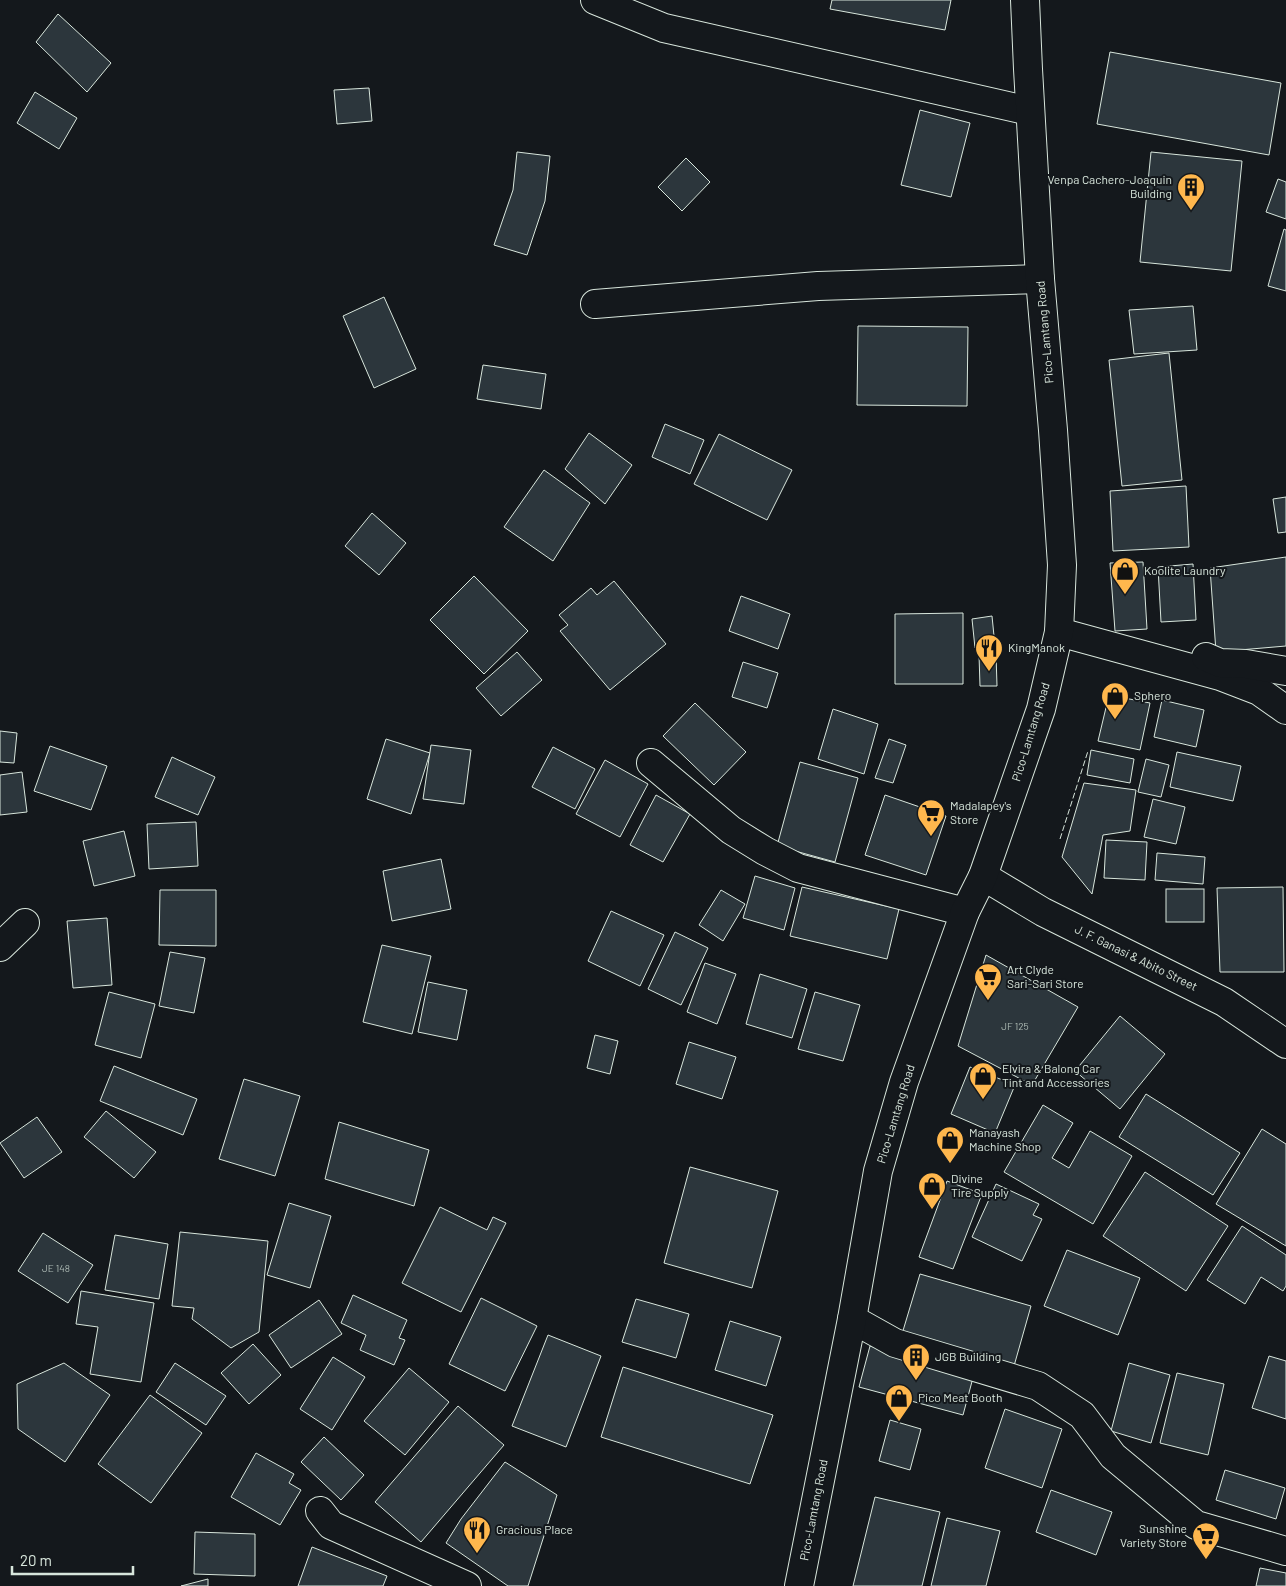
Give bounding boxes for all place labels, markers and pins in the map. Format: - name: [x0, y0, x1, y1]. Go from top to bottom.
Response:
- place label: Venpa Cachero-Joaquin Building: [1047, 172, 1172, 200]
- building icon: Venpa Cachero-Joaquin Building: [1176, 172, 1206, 211]
- shop icon: Koolite Laundry: [1110, 556, 1140, 595]
- place label: Koolite Laundry: [1144, 563, 1226, 577]
- restaurant icon: KingManok: [974, 633, 1004, 672]
- place label: KingManok: [1008, 640, 1065, 654]
- shop icon: Sphero: [1100, 681, 1130, 720]
- place label: Sphero: [1134, 688, 1171, 702]
- supermarket icon: Madalapey's Store: [916, 798, 946, 837]
- place label: Madalapey's Store: [950, 798, 1012, 826]
- supermarket icon: Art Clyde Sari-Sari Store: [973, 962, 1003, 1001]
- place label: Art Clyde Sari-Sari Store: [1007, 962, 1084, 990]
- shop icon: Elvira & Balong Car Tint and Accessories: [968, 1061, 998, 1100]
- place label: Elvira & Balong Car Tint and Accessories: [1002, 1061, 1110, 1089]
- shop icon: Manayash Machine Shop: [935, 1125, 965, 1164]
- place label: Manayash Machine Shop: [969, 1125, 1041, 1153]
- shop icon: Divine Tire Supply: [917, 1171, 947, 1210]
- place label: Divine Tire Supply: [951, 1171, 1009, 1199]
- building icon: JGB Building: [901, 1342, 931, 1381]
- place label: JGB Building: [935, 1349, 1001, 1363]
- shop icon: Pico Meat Booth: [884, 1383, 914, 1422]
- place label: Pico Meat Booth: [918, 1390, 1002, 1404]
- restaurant icon: Gracious Place: [462, 1515, 492, 1554]
- place label: Sunshine Variety Store: [1120, 1521, 1187, 1549]
- supermarket icon: Sunshine Variety Store: [1191, 1521, 1221, 1560]
- place label: Gracious Place: [496, 1522, 573, 1536]

